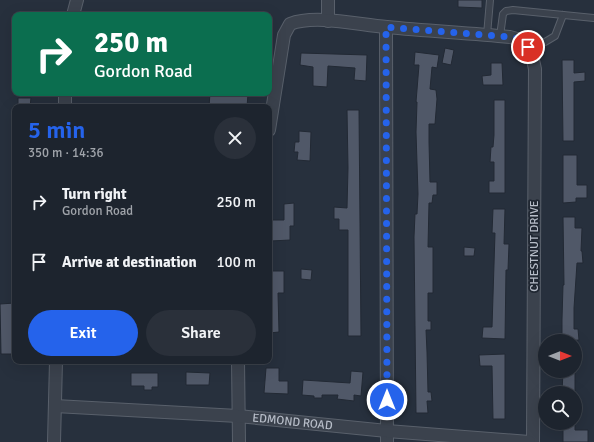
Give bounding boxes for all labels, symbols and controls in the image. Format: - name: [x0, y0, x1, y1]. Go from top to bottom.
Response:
- text: 250 m: [94, 26, 168, 60]
- icon: right: [28, 28, 80, 80]
- pin: [511, 30, 545, 64]
- icon: arrive: [517, 36, 539, 58]
- text: Gordon Road: [94, 60, 193, 82]
- text: 5 min: [28, 115, 85, 145]
- button: close: [214, 117, 256, 159]
- text: 350 m · 14:36: [28, 145, 104, 161]
- text: Turn right: [62, 185, 127, 203]
- icon: right: [28, 191, 50, 213]
- text: 250 m: [216, 193, 256, 211]
- street label: CHESTNUT DRIVE: [527, 200, 542, 292]
- text: Gordon Road: [62, 203, 133, 219]
- icon: arrive: [28, 251, 50, 273]
- text: Arrive at destination: [62, 253, 197, 271]
- text: 100 m: [216, 253, 256, 271]
- button: Exit: [28, 310, 138, 356]
- button: Share: [146, 310, 256, 356]
- north arrow: [538, 334, 582, 378]
- map controls: [538, 334, 582, 430]
- position arrow: [366, 379, 408, 421]
- button: search: [538, 386, 582, 430]
- street label: EDMOND ROAD: [252, 410, 334, 433]

